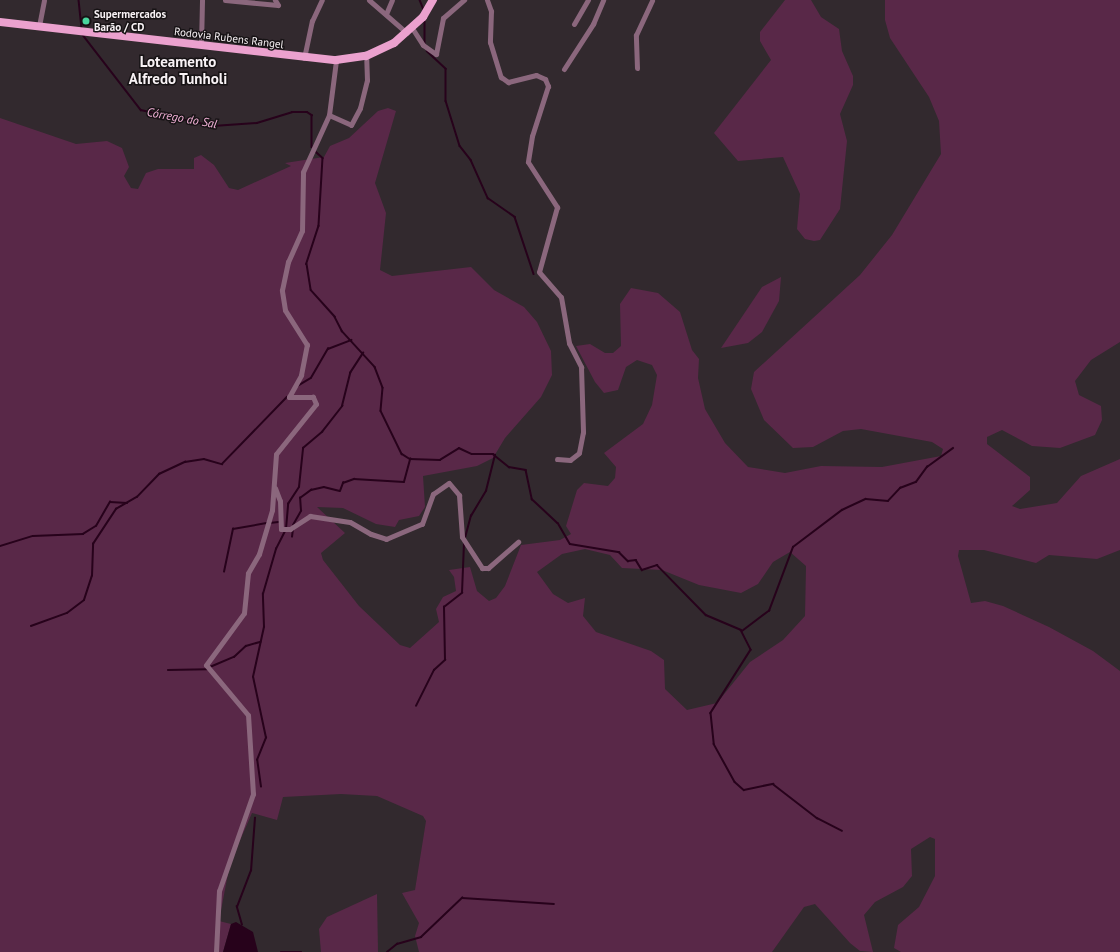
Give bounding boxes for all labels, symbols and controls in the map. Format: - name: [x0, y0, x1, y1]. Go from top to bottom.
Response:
- place label: Supermercados Barão / CD: [94, 8, 166, 34]
- marker: Supermercados Barão / CD: [81, 16, 91, 26]
- street label: Rodovia Rubens Rangel: [173, 25, 285, 51]
- district label: Loteamento Alfredo Tunholi: [129, 52, 227, 87]
- water label: Córrego do Sal: [146, 105, 218, 131]

